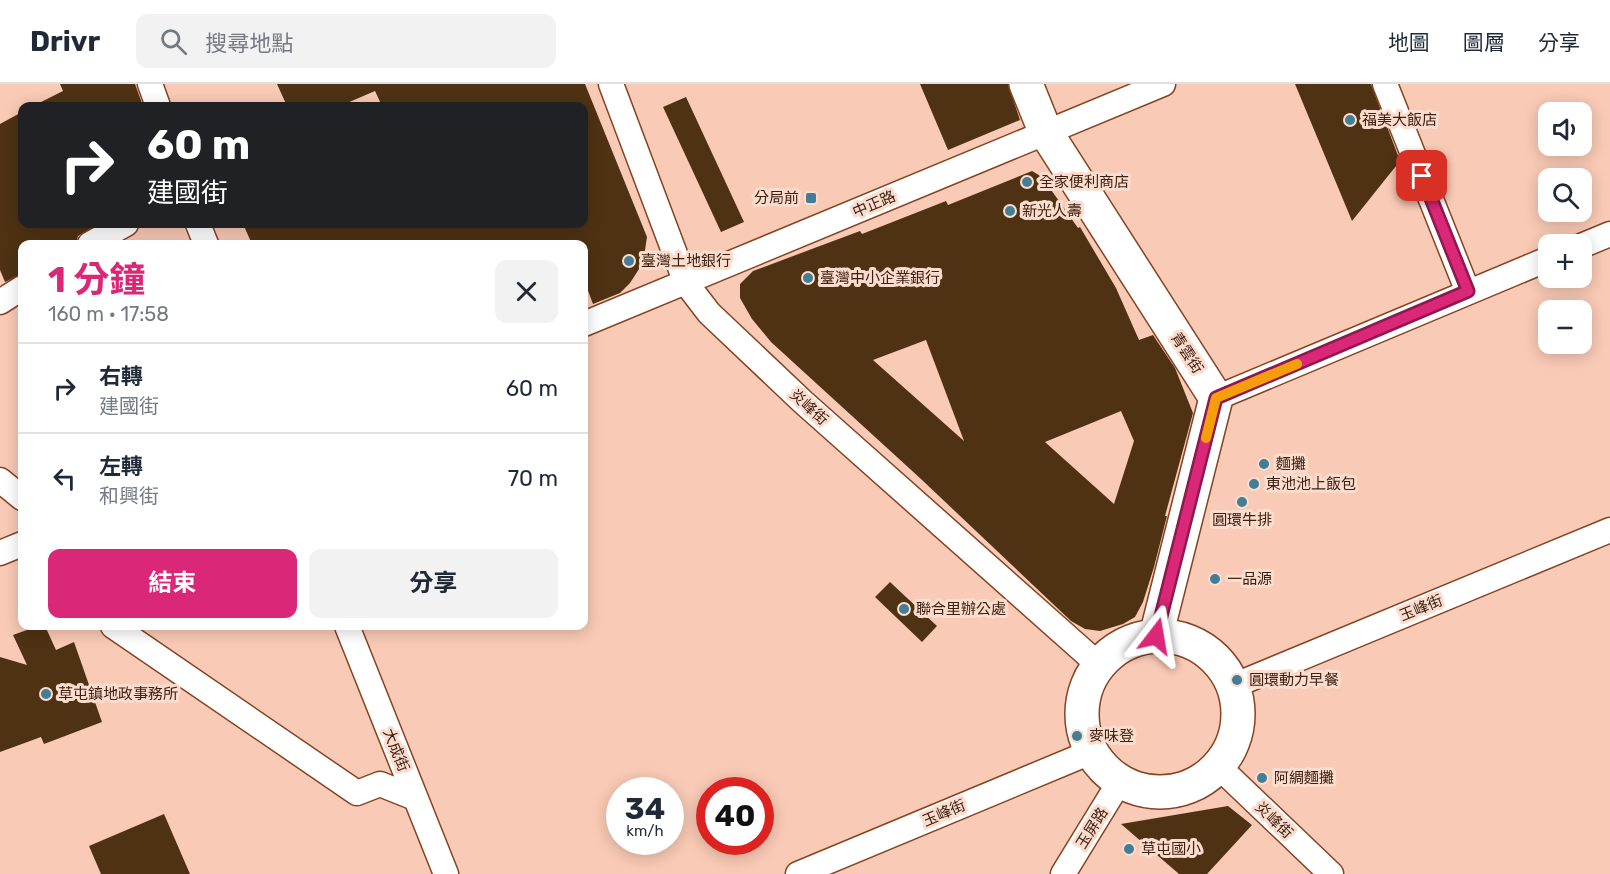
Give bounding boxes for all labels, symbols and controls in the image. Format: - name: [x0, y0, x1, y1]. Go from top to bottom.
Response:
- search box: [136, 14, 556, 68]
- text: Drivr: [30, 25, 100, 58]
- icon: search: [157, 25, 190, 58]
- text: 搜尋地點: [205, 30, 293, 57]
- text: 地圖: [1388, 30, 1430, 55]
- text: 圖層: [1463, 30, 1505, 55]
- text: 分享: [1538, 30, 1580, 55]
- map controls: [1538, 102, 1592, 354]
- button: sound: [1538, 102, 1592, 156]
- place label: 福美大飯店: [1362, 111, 1437, 129]
- marker: 福美大飯店: [1343, 113, 1357, 127]
- text: 60 m: [147, 120, 250, 170]
- icon: right: [48, 126, 126, 204]
- pin: [1396, 150, 1447, 201]
- icon: arrive: [1405, 159, 1438, 192]
- button: search: [1538, 168, 1592, 222]
- place label: 全家便利商店: [1039, 173, 1129, 191]
- marker: 全家便利商店: [1020, 175, 1034, 189]
- text: 建國街: [147, 177, 228, 209]
- street label: 中正路: [850, 187, 898, 221]
- place label: 分局前: [754, 189, 799, 207]
- marker: 分局前: [804, 191, 818, 205]
- place label: 新光人壽: [1022, 202, 1082, 220]
- marker: 新光人壽: [1003, 204, 1017, 218]
- button: +: [1538, 234, 1592, 288]
- place label: 臺灣土地銀行: [641, 252, 731, 270]
- marker: 臺灣土地銀行: [622, 254, 636, 268]
- text: 1 分鐘: [48, 258, 146, 301]
- button: close: [495, 260, 558, 323]
- place label: 臺灣中小企業銀行: [820, 269, 940, 287]
- marker: 臺灣中小企業銀行: [801, 271, 815, 285]
- button: −: [1538, 300, 1592, 354]
- text: 160 m · 17:58: [48, 302, 169, 326]
- street label: 青雲街: [1167, 329, 1207, 377]
- text: 右轉: [99, 363, 143, 390]
- icon: right: [48, 372, 81, 405]
- text: 60 m: [506, 375, 558, 402]
- street label: 炎峰街: [786, 385, 832, 429]
- text: 建國街: [99, 394, 159, 418]
- text: 左轉: [99, 453, 143, 480]
- place label: 麵攤: [1276, 455, 1306, 473]
- marker: 麵攤: [1257, 457, 1271, 471]
- icon: left: [48, 462, 81, 495]
- text: 70 m: [508, 465, 558, 492]
- place label: 東池池上飯包: [1266, 475, 1356, 493]
- marker: 東池池上飯包: [1247, 477, 1261, 491]
- text: 和興街: [99, 484, 159, 508]
- marker: 圓環牛排: [1235, 495, 1249, 509]
- place label: 圓環牛排: [1212, 511, 1272, 529]
- button: 結束: [48, 549, 297, 618]
- button: 分享: [309, 549, 558, 618]
- place label: 一品源: [1227, 570, 1272, 588]
- marker: 一品源: [1208, 572, 1222, 586]
- street label: 玉峰街: [1397, 591, 1445, 625]
- place label: 聯合里辦公處: [916, 600, 1006, 618]
- marker: 聯合里辦公處: [897, 602, 911, 616]
- position arrow: [1124, 604, 1188, 668]
- place label: 圓環動力早餐: [1249, 671, 1339, 689]
- marker: 圓環動力早餐: [1230, 673, 1244, 687]
- place label: 草屯鎮地政事務所: [58, 685, 178, 703]
- marker: 草屯鎮地政事務所: [39, 687, 53, 701]
- street label: 大成街: [379, 726, 413, 774]
- place label: 麥味登: [1089, 727, 1134, 745]
- marker: 麥味登: [1070, 729, 1084, 743]
- place label: 阿綢麵攤: [1274, 769, 1334, 787]
- marker: 阿綢麵攤: [1255, 771, 1269, 785]
- speed limit sign: 40: [696, 777, 774, 855]
- text: 34: [625, 791, 665, 827]
- street label: 玉峰街: [920, 796, 968, 830]
- street label: 炎峰街: [1252, 798, 1296, 842]
- street label: 玉屏路: [1072, 804, 1112, 852]
- text: km/h: [626, 822, 664, 840]
- place label: 草屯國小: [1141, 840, 1201, 858]
- marker: 草屯國小: [1122, 842, 1136, 856]

